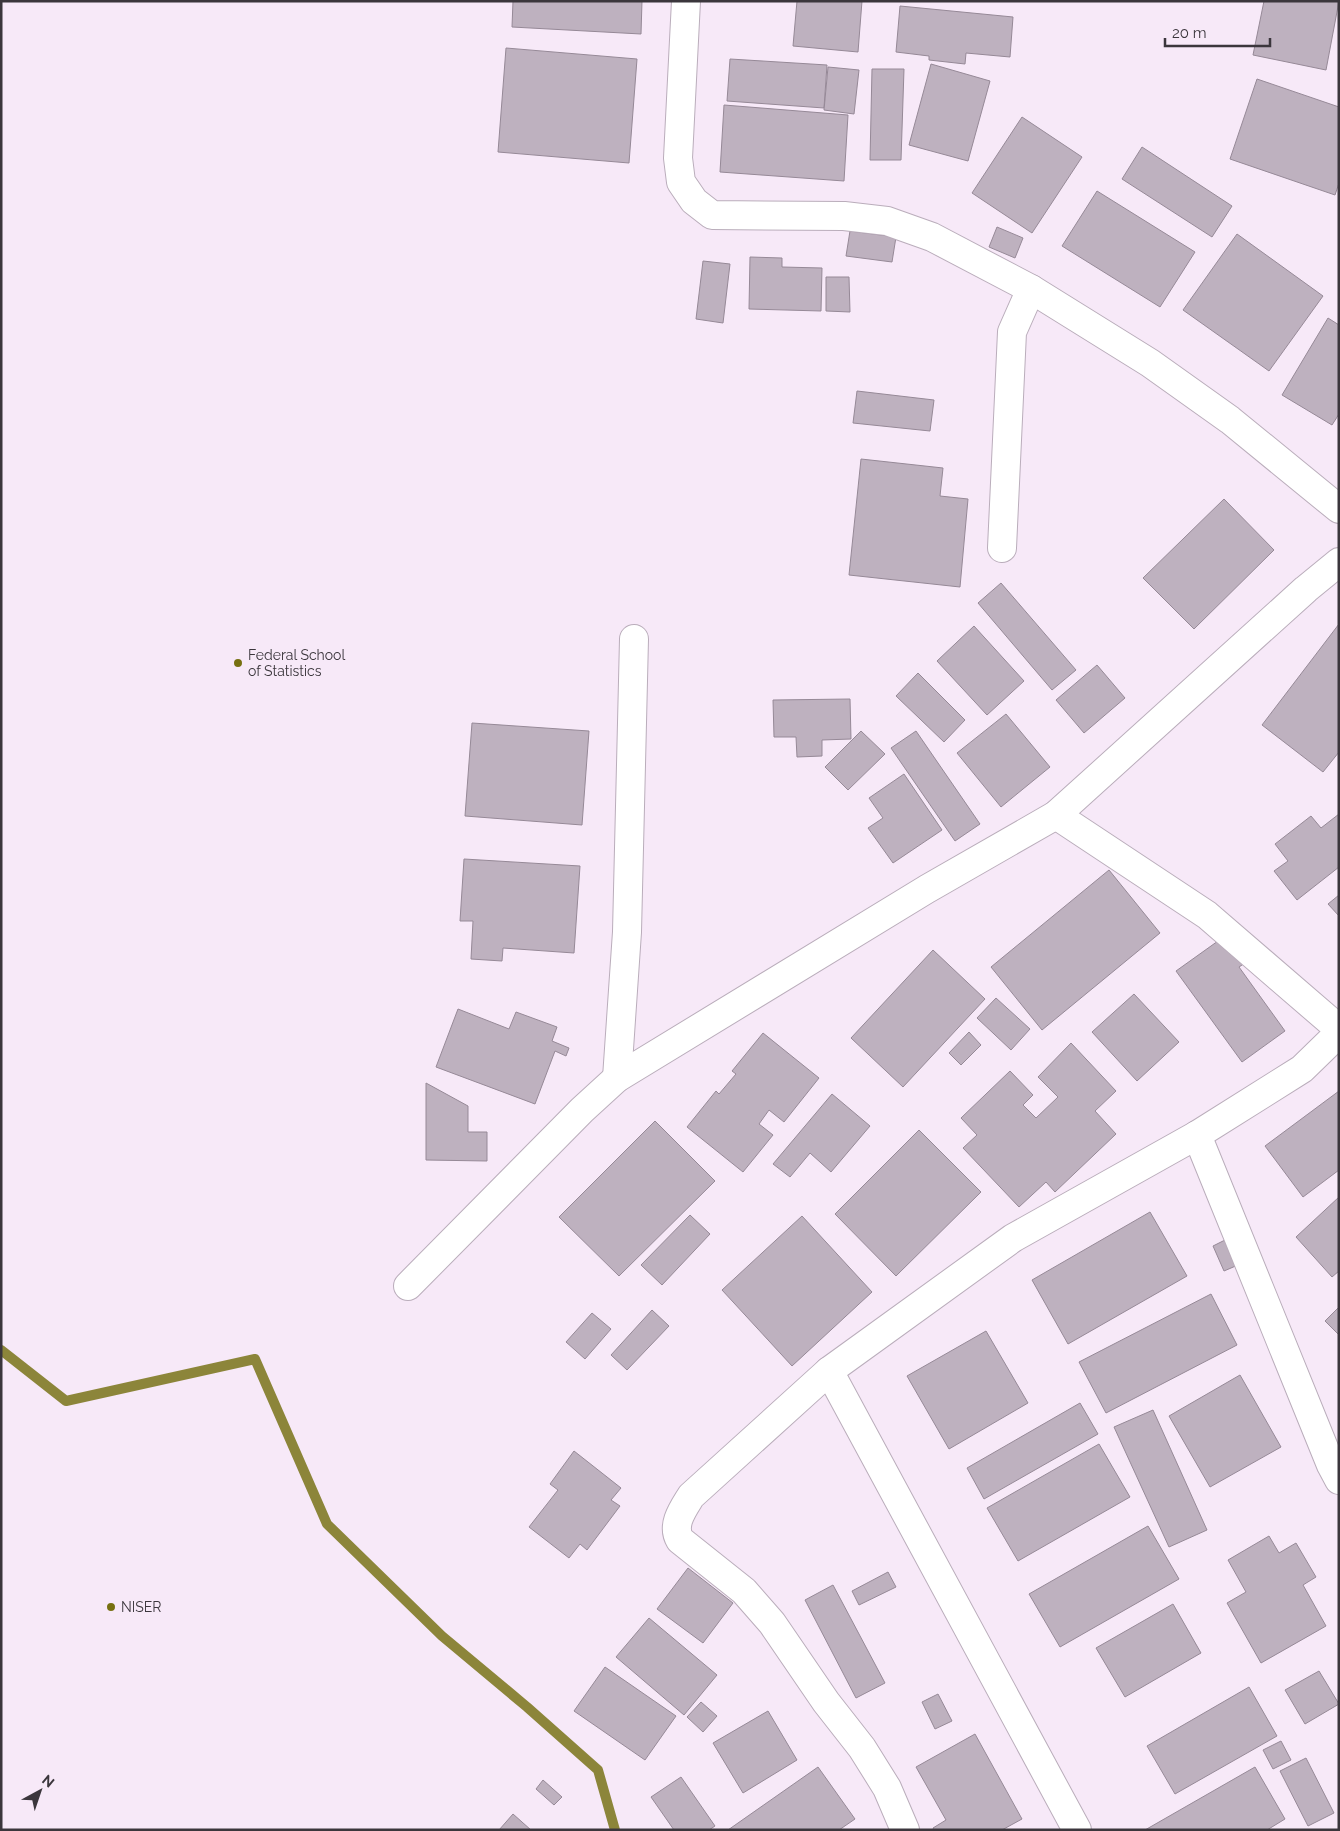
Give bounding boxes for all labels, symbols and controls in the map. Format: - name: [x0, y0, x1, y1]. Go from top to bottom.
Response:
- scale bar: [1165, 15, 1270, 47]
- text: 20 m: [1172, 24, 1207, 42]
- place label: Federal School of Statistics: [248, 647, 345, 679]
- marker: Federal School of Statistics: [232, 657, 244, 669]
- place label: NISER: [121, 1599, 161, 1615]
- marker: NISER: [105, 1601, 117, 1613]
- north arrow: [15, 1766, 65, 1816]
- text: N: [39, 1771, 58, 1791]

